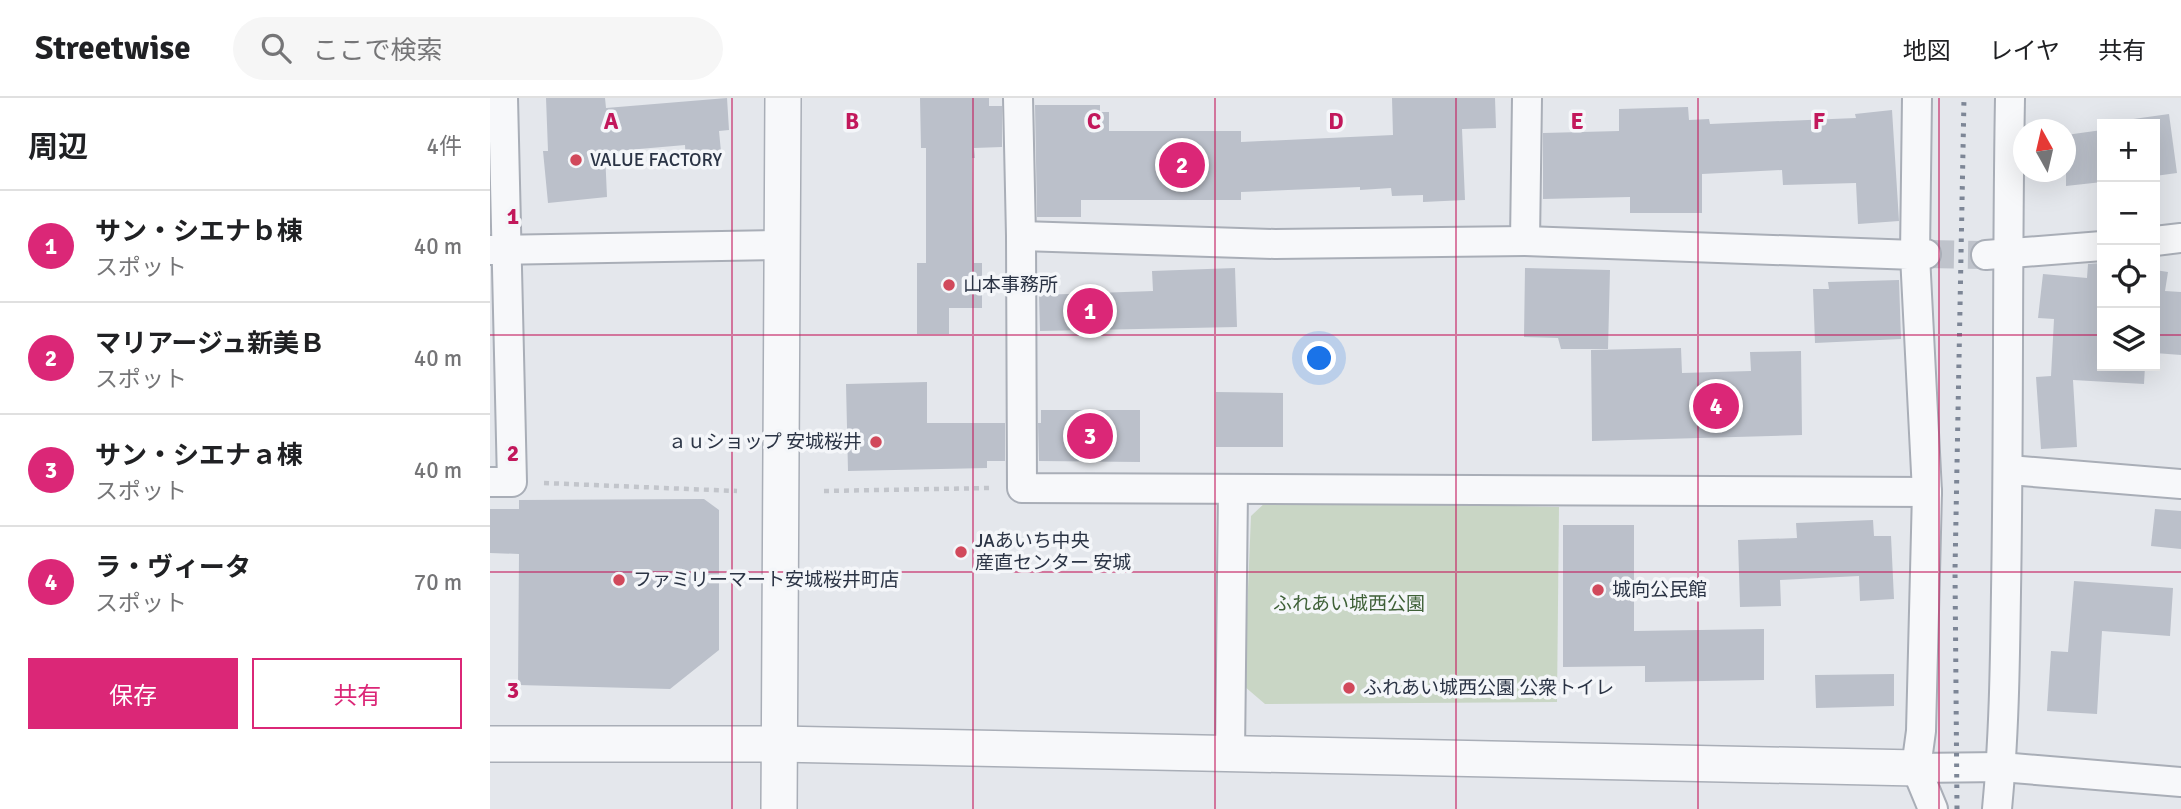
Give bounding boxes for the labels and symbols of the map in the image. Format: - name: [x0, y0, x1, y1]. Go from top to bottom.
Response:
- text: A: [604, 107, 619, 136]
- text: B: [845, 107, 859, 136]
- text: C: [1087, 107, 1101, 136]
- text: D: [1328, 107, 1344, 136]
- text: E: [1570, 107, 1584, 136]
- text: F: [1813, 107, 1825, 136]
- north arrow: [2013, 119, 2076, 182]
- pin: 2: [1159, 139, 1205, 191]
- place label: VALUE FACTORY: [590, 148, 722, 172]
- marker: VALUE FACTORY: [568, 152, 584, 168]
- text: 1: [507, 202, 519, 231]
- place label: 山本事務所: [963, 273, 1058, 297]
- marker: 山本事務所: [941, 277, 957, 293]
- pin: 1: [1067, 285, 1113, 337]
- your location: [1302, 341, 1336, 375]
- pin: 4: [1693, 380, 1739, 432]
- pin: 3: [1067, 410, 1113, 462]
- place label: ａｕショップ 安城桜井: [668, 430, 862, 454]
- marker: ａｕショップ 安城桜井: [868, 434, 884, 450]
- text: 2: [507, 439, 519, 468]
- place label: JAあいち中央 産直センター 安城: [975, 529, 1131, 575]
- marker: JAあいち中央 産直センター 安城: [953, 544, 969, 560]
- place label: ファミリーマート安城桜井町店: [633, 568, 899, 592]
- marker: ファミリーマート安城桜井町店: [611, 572, 627, 588]
- place label: 城向公民館: [1612, 578, 1707, 602]
- marker: 城向公民館: [1590, 582, 1606, 598]
- park label: ふれあい城西公園: [1273, 592, 1425, 616]
- text: 3: [507, 676, 519, 705]
- place label: ふれあい城西公園 公衆トイレ: [1363, 676, 1614, 700]
- marker: ふれあい城西公園 公衆トイレ: [1341, 680, 1357, 696]

